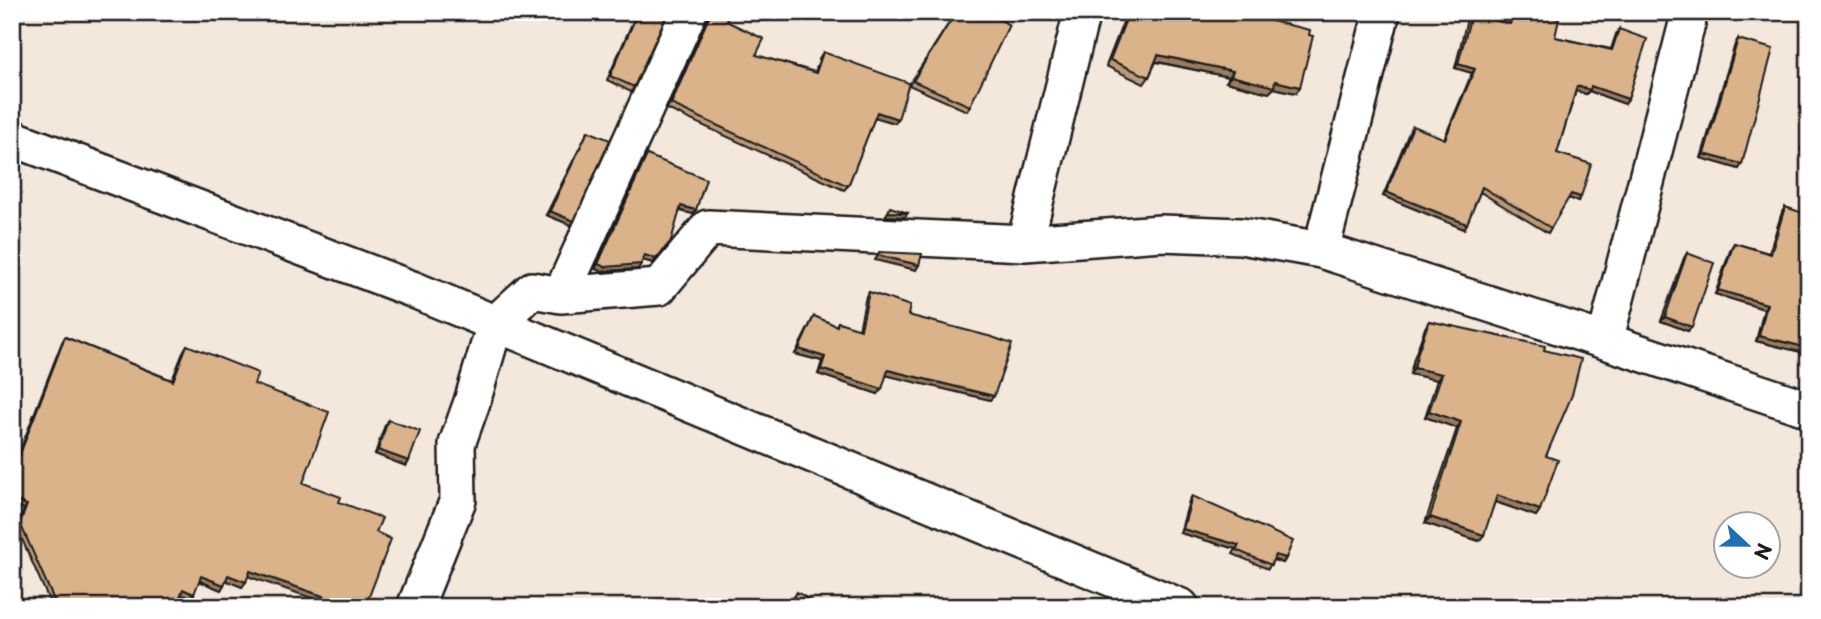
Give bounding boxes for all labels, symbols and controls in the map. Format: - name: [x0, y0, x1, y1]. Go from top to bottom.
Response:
- north arrow: [1713, 510, 1783, 580]
- text: N: [1748, 540, 1779, 564]

